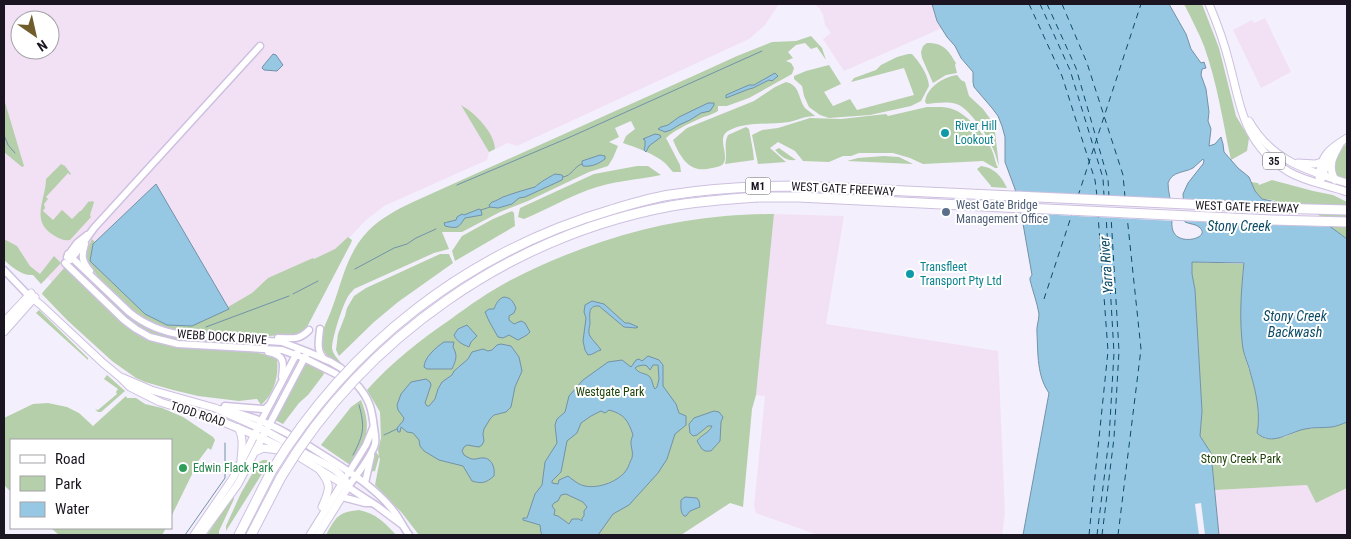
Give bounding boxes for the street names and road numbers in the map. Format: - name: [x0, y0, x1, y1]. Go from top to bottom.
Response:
- road number: 35: [1263, 153, 1285, 170]
- road number: M1: [746, 178, 770, 195]
- street label: WEST GATE FREEWAY: [791, 179, 896, 199]
- street label: WEST GATE FREEWAY: [1195, 198, 1300, 216]
- street label: WEBB DOCK DRIVE: [177, 327, 267, 347]
- street label: TODD ROAD: [169, 399, 227, 430]

